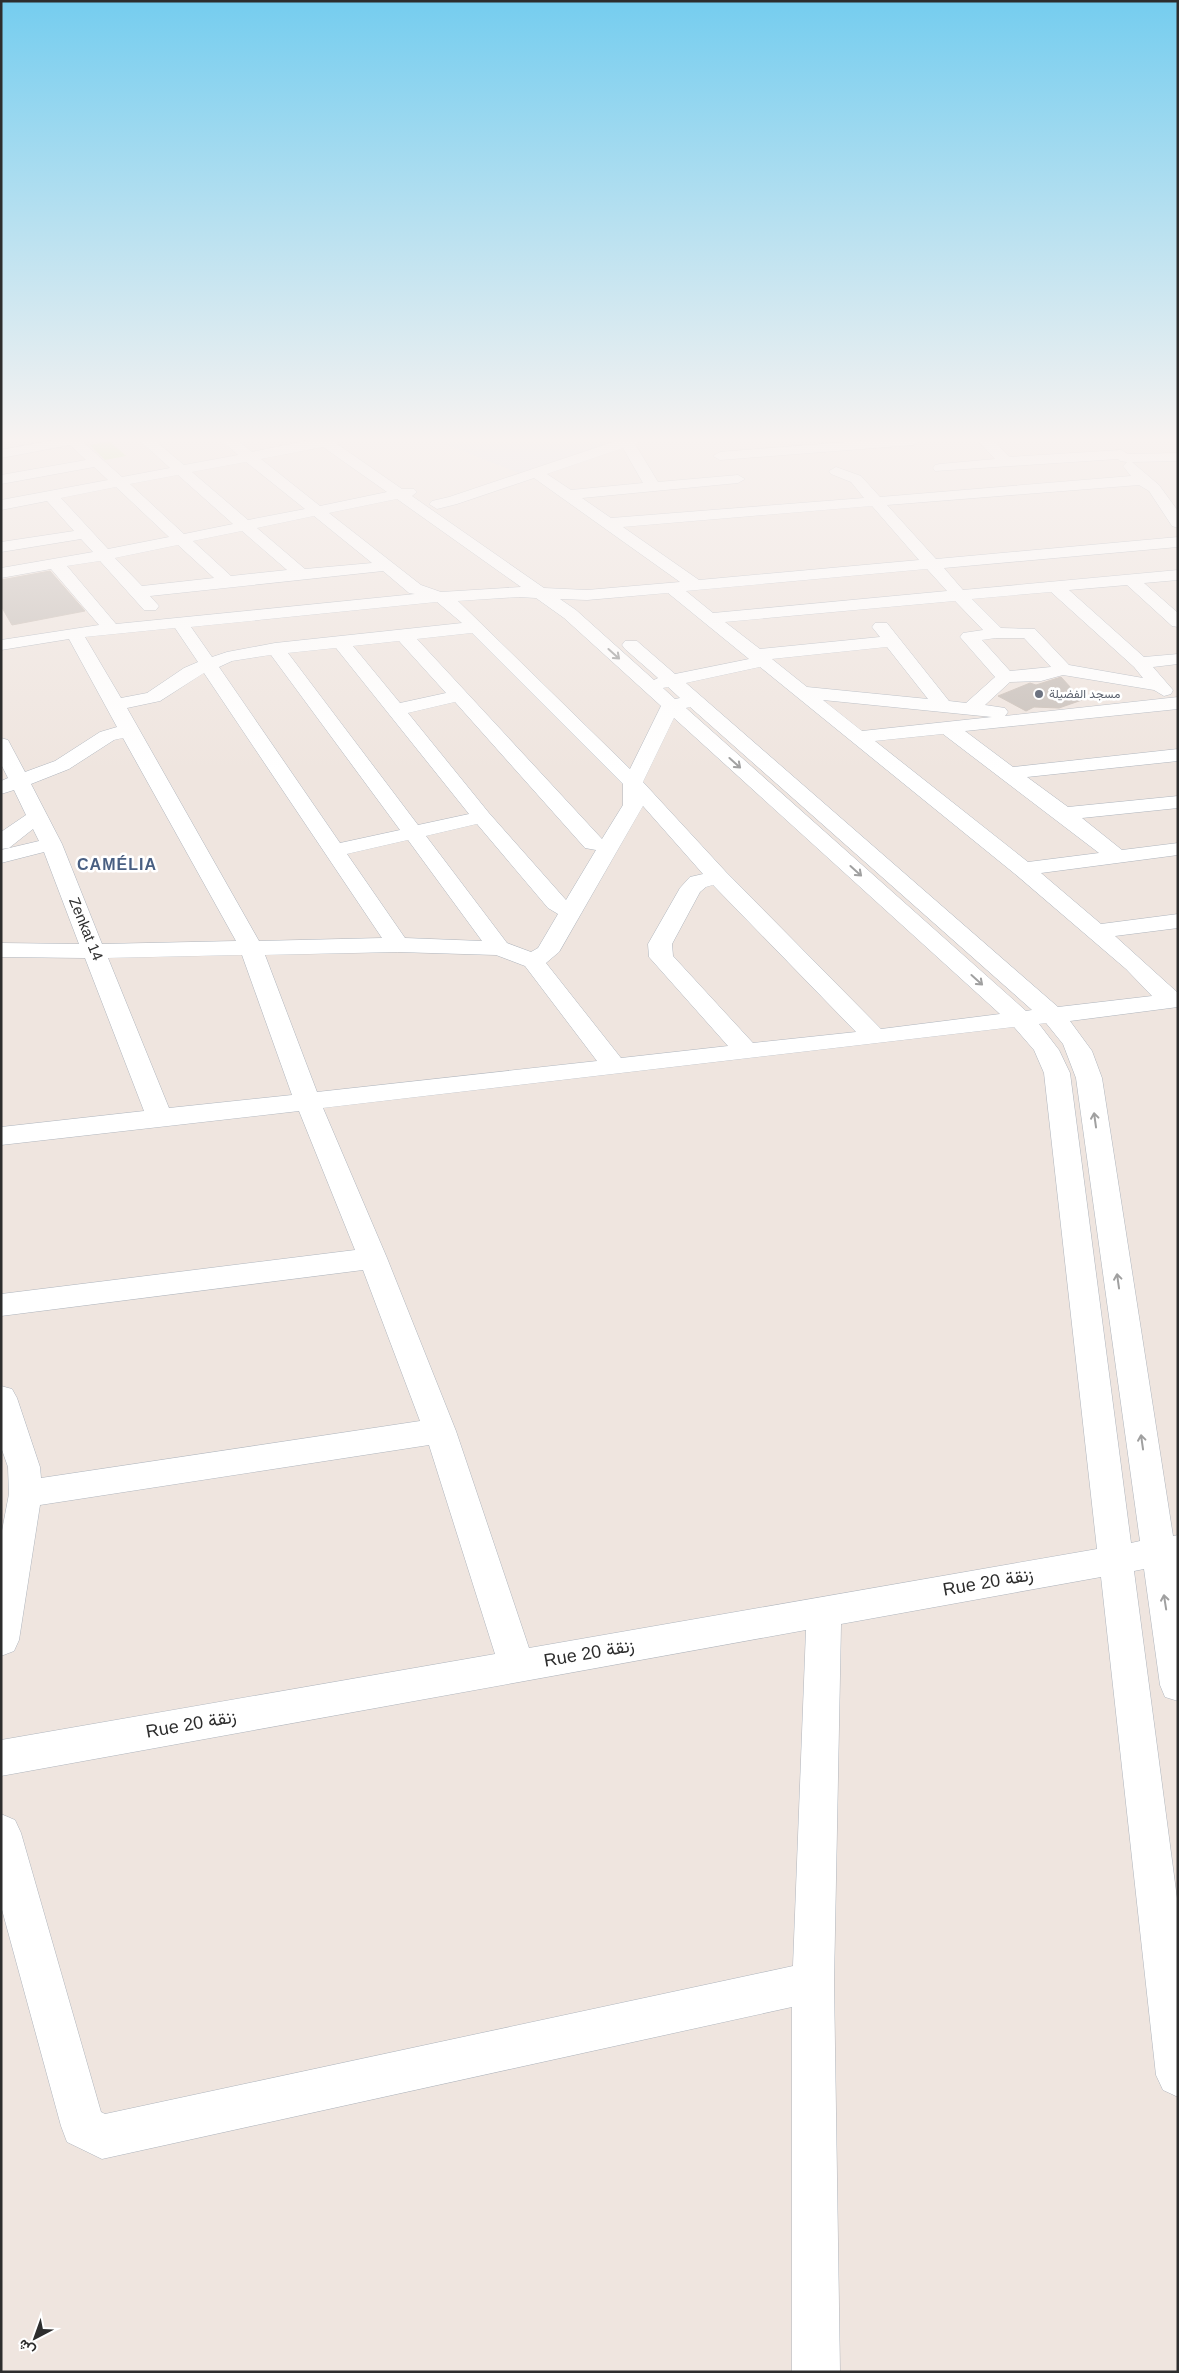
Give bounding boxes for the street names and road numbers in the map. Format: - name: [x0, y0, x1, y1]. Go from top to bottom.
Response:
- street label: Zenkat 14: [66, 895, 107, 963]
- street label: Rue 20 زنقة: [941, 1564, 1035, 1601]
- street label: Rue 20 زنقة: [542, 1635, 636, 1672]
- street label: Rue 20 زنقة: [144, 1706, 238, 1743]

